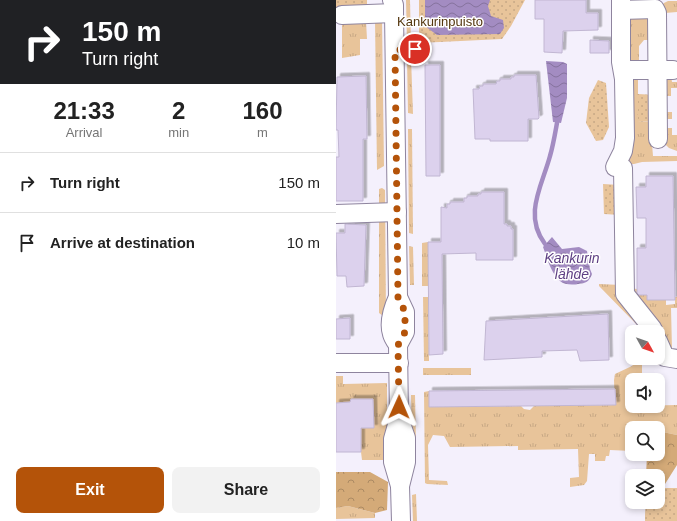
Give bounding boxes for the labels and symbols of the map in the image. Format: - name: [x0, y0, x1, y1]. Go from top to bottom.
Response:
- park label: Kankurinpuisto: [397, 14, 483, 29]
- pin: [398, 32, 432, 66]
- water label: Kankurin lähde: [544, 250, 600, 282]
- north arrow: [625, 325, 665, 365]
- position arrow: [378, 386, 420, 428]

